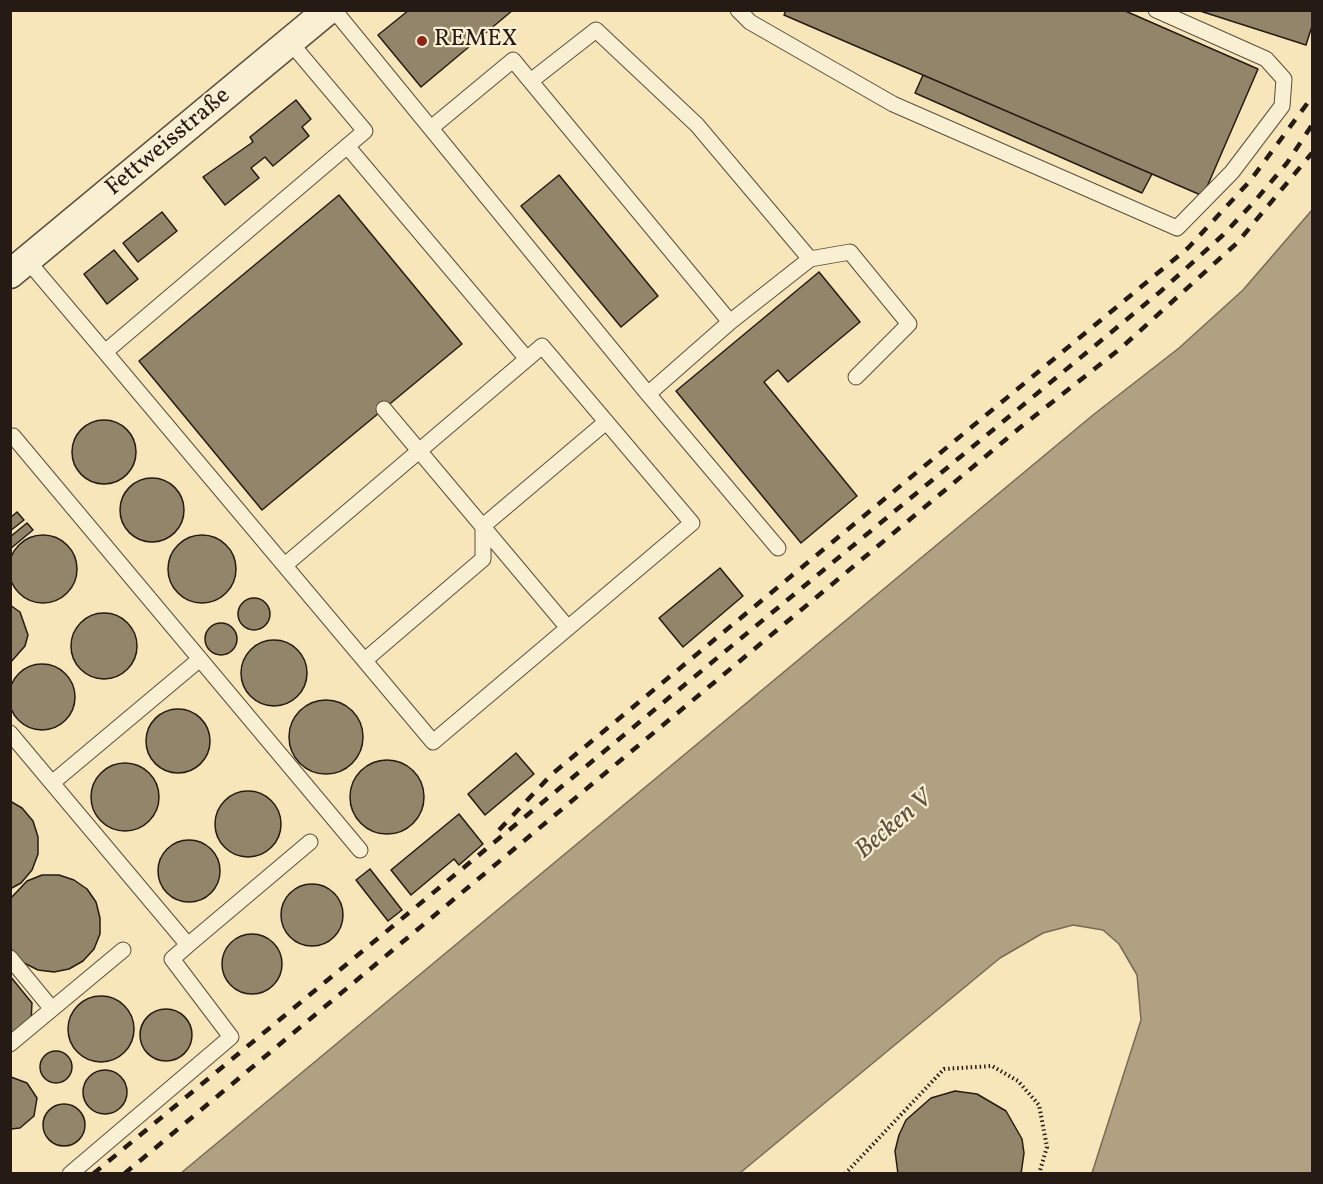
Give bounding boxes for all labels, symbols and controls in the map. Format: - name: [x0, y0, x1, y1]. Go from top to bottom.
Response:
- place label: REMEX: [434, 27, 518, 55]
- marker: REMEX: [415, 34, 429, 48]
- street label: Fettweisstraße: [101, 83, 237, 203]
- water label: Becken V: [850, 785, 940, 867]

